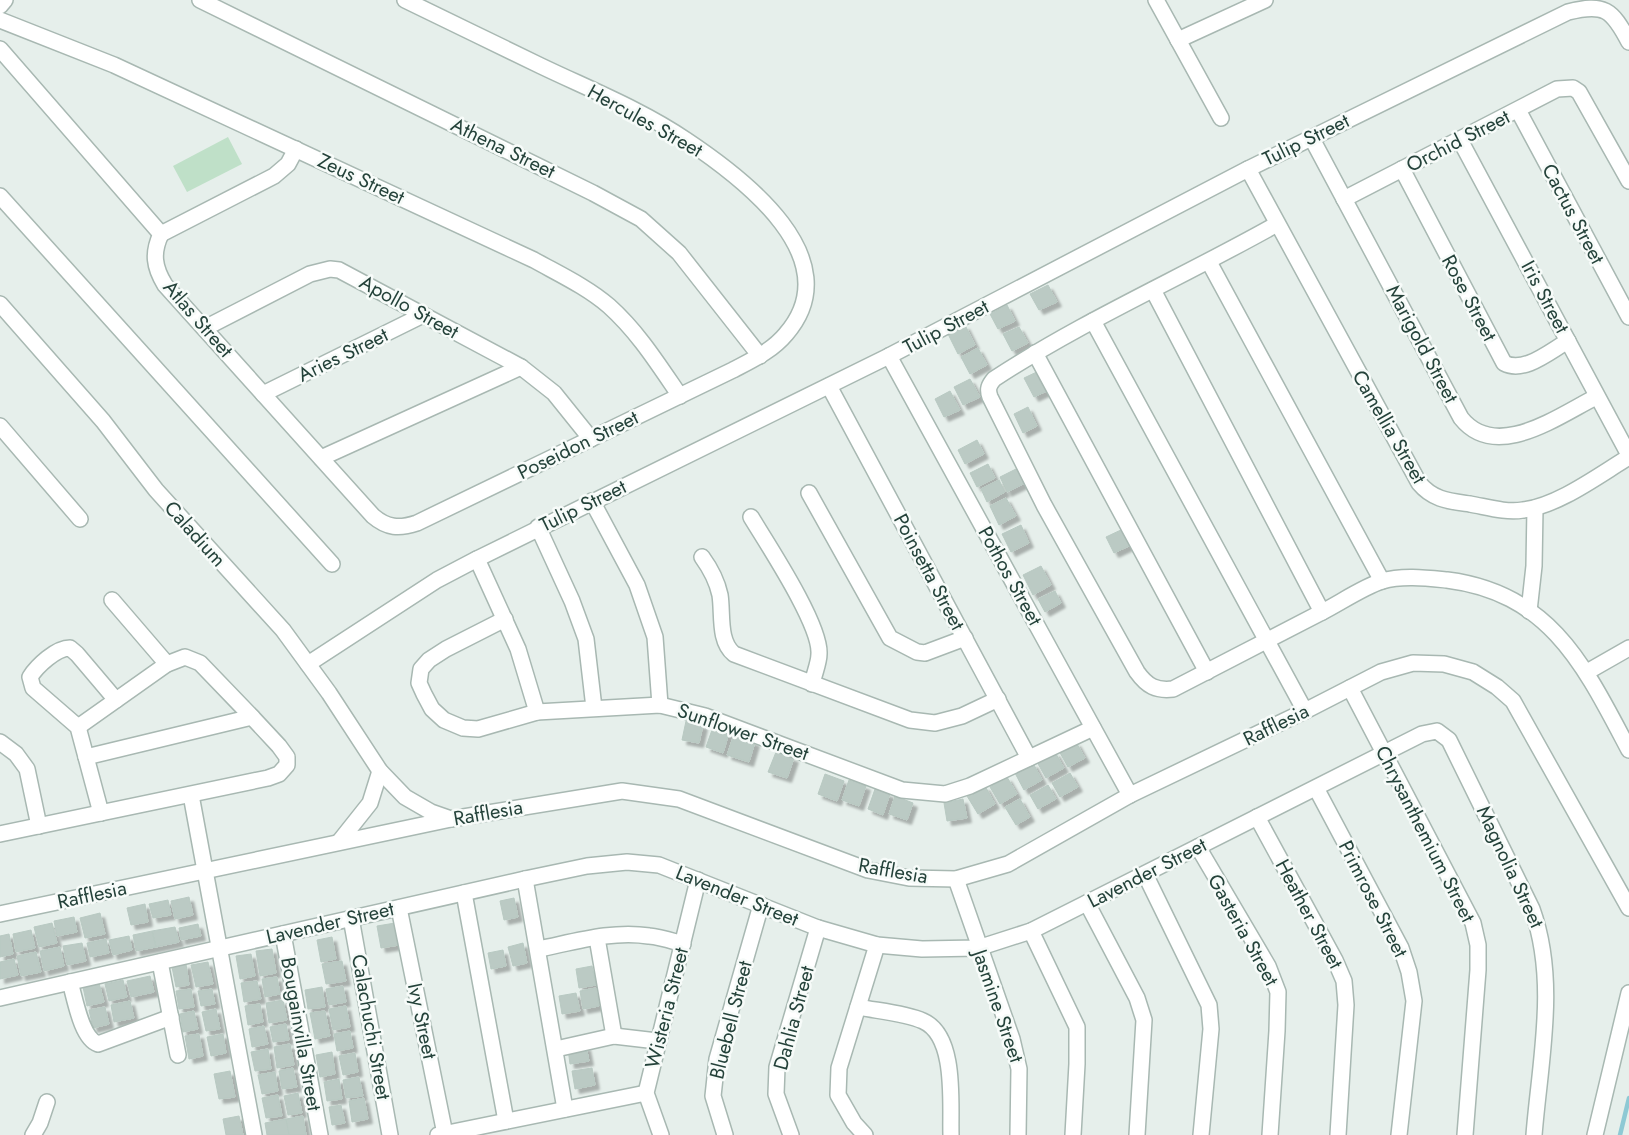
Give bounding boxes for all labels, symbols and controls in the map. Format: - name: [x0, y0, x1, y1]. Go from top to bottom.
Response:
- street label: Hercules Street: [582, 77, 708, 165]
- street label: Orchid Street: [1401, 102, 1515, 180]
- street label: Tulip Street: [1258, 106, 1354, 173]
- street label: Athena Street: [446, 110, 560, 186]
- street label: Zeus Street: [313, 146, 409, 212]
- street label: Cactus Street: [1534, 159, 1612, 270]
- street label: Rose Street: [1434, 250, 1504, 347]
- street label: Iris Street: [1514, 255, 1576, 339]
- street label: Apollo Street: [354, 268, 464, 346]
- street label: Atlas Street: [156, 274, 240, 364]
- street label: Marigold Street: [1379, 280, 1465, 408]
- street label: Tulip Street: [898, 292, 994, 362]
- street label: Aries Street: [293, 321, 393, 389]
- street label: Camellia Street: [1345, 365, 1433, 489]
- street label: Poseidon Street: [513, 403, 644, 487]
- street label: Tulip Street: [535, 472, 631, 539]
- street label: Caladium: [157, 494, 233, 574]
- street label: Poinsetta Street: [886, 509, 972, 636]
- street label: Pothos Street: [971, 521, 1049, 631]
- street label: Sunflower Street: [673, 696, 813, 768]
- street label: Rafflesia: [1238, 697, 1314, 753]
- street label: Chrysanthemium Street: [1368, 741, 1482, 928]
- street label: Rafflesia: [451, 793, 525, 833]
- street label: Magnolia Street: [1469, 801, 1551, 933]
- street label: Lavender Street: [1082, 830, 1212, 915]
- street label: Primrose Street: [1331, 835, 1415, 963]
- street label: Rafflesia: [856, 851, 930, 891]
- street label: Heather Street: [1268, 854, 1350, 974]
- street label: Lavender Street: [671, 858, 803, 934]
- street label: Gasteria Street: [1200, 869, 1286, 991]
- street label: Rafflesia: [55, 874, 129, 916]
- street label: Lavender Street: [263, 894, 397, 952]
- street label: Jasmine Street: [964, 943, 1031, 1067]
- street label: Wisteria Street: [638, 944, 696, 1071]
- street label: Calachuchi Street: [344, 952, 398, 1102]
- street label: Bougainvilla Street: [273, 955, 329, 1113]
- street label: Bluebell Street: [702, 958, 760, 1082]
- street label: Dahlia Street: [766, 962, 822, 1073]
- street label: Ivy Street: [400, 980, 444, 1062]

